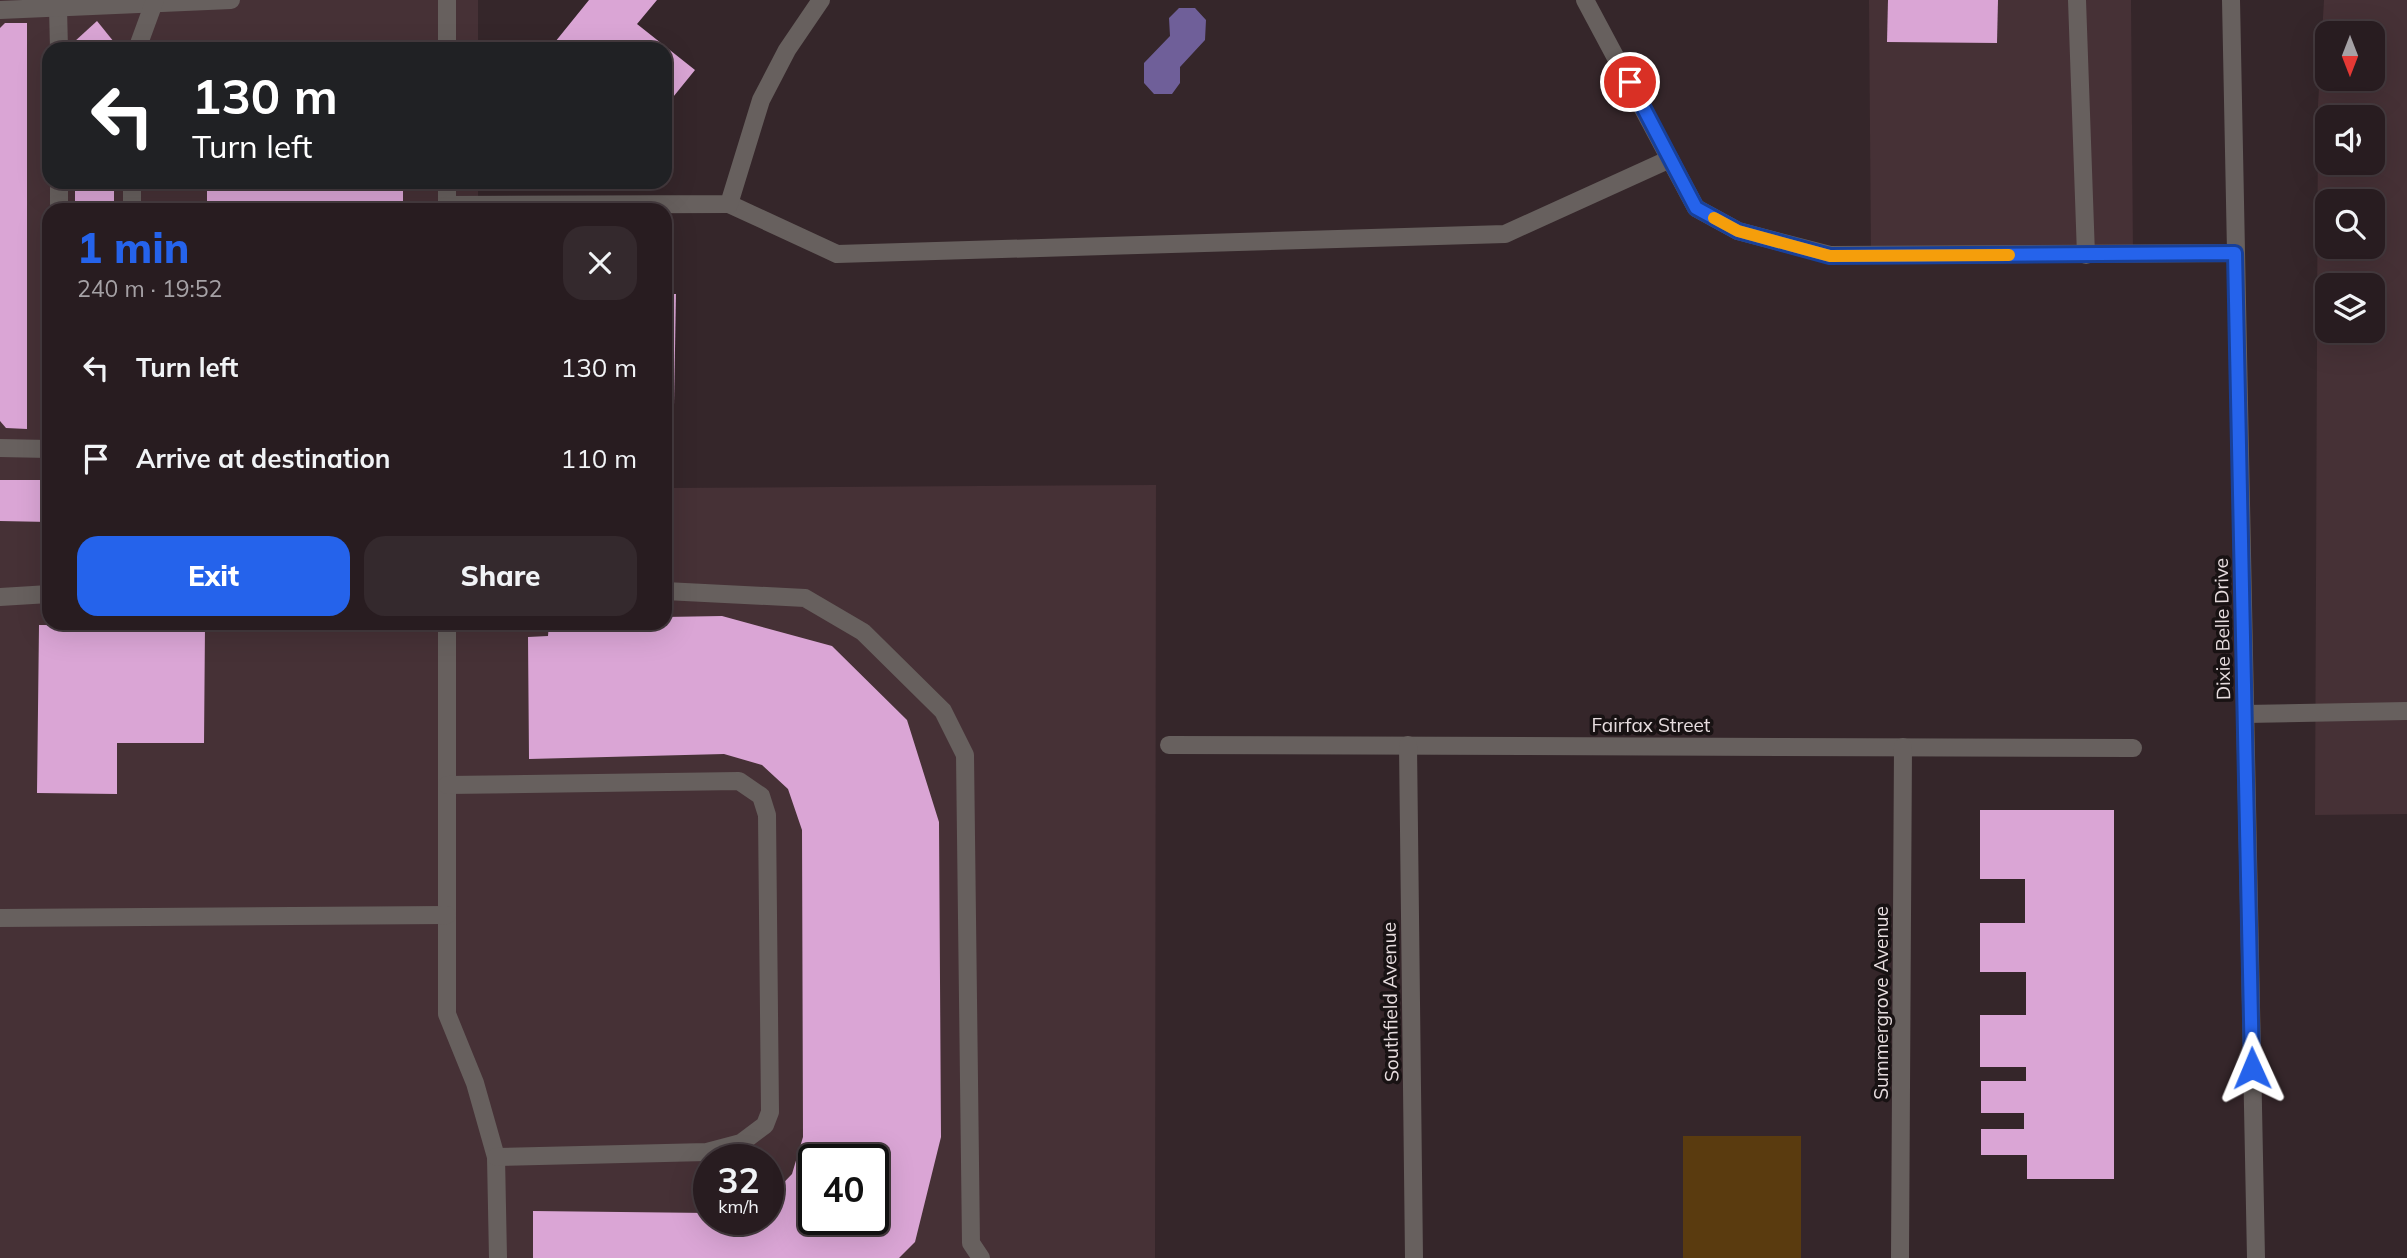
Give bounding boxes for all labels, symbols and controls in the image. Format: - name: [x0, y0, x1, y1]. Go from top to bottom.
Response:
- north arrow: [2315, 21, 2385, 91]
- map controls: [2315, 21, 2385, 343]
- pin: [1600, 52, 1660, 112]
- icon: arrive: [1611, 63, 1649, 101]
- text: 130 m: [192, 65, 338, 126]
- icon: left: [77, 70, 168, 161]
- button: sound: [2315, 105, 2385, 175]
- text: Turn left: [192, 126, 312, 166]
- button: search: [2315, 189, 2385, 259]
- text: 1 min: [77, 221, 190, 274]
- button: close: [563, 226, 637, 300]
- button: layers: [2315, 273, 2385, 343]
- text: 240 m · 19:52: [77, 274, 222, 303]
- icon: left: [77, 349, 115, 387]
- text: Turn left: [136, 351, 238, 384]
- text: 130 m: [561, 351, 637, 384]
- icon: arrive: [77, 440, 115, 478]
- text: Arrive at destination: [136, 442, 391, 475]
- text: 110 m: [561, 442, 637, 475]
- button: Exit: [77, 536, 350, 616]
- button: Share: [364, 536, 637, 616]
- street label: Dixie Belle Drive: [2209, 558, 2235, 700]
- street label: Fairfax Street: [1591, 713, 1711, 737]
- street label: Summergrove Avenue: [1869, 906, 1893, 1100]
- street label: Southfield Avenue: [1377, 922, 1403, 1082]
- position arrow: [2215, 1031, 2289, 1105]
- speed limit sign: 40: [798, 1144, 889, 1235]
- text: 32: [717, 1158, 760, 1202]
- text: km/h: [718, 1195, 759, 1218]

